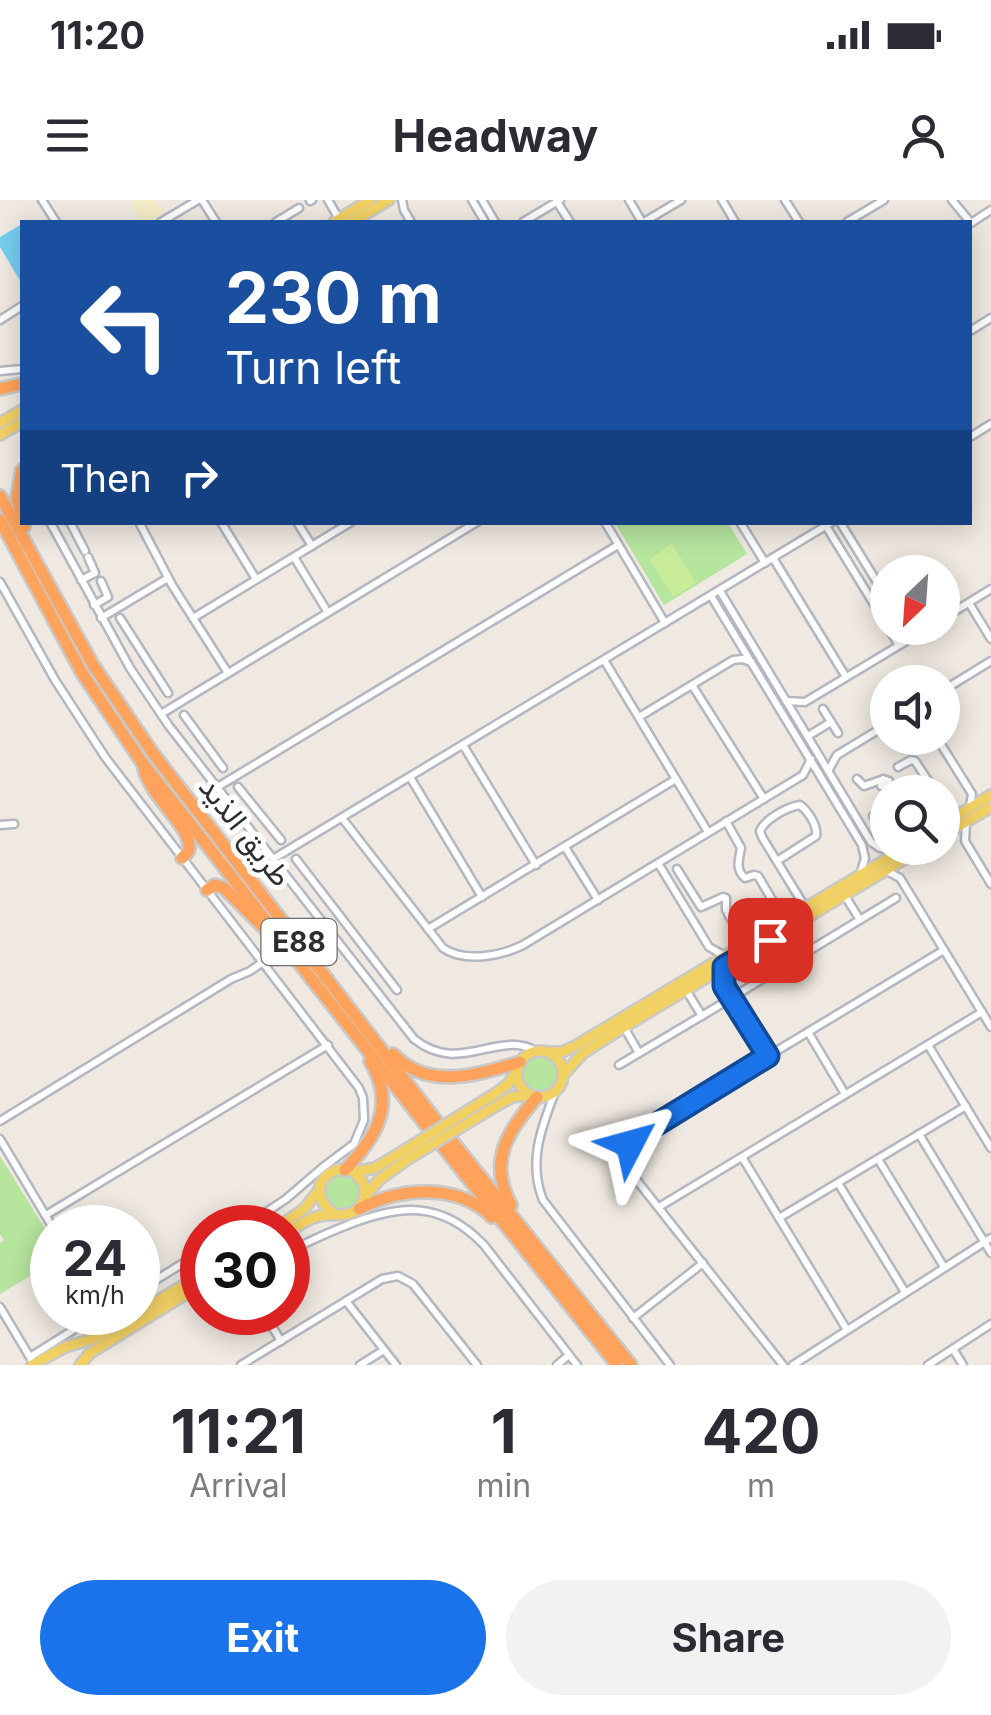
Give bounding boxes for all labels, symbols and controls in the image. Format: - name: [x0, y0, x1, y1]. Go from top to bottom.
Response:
- text: 11:20: [50, 12, 145, 58]
- icon: menu: [40, 108, 95, 163]
- text: Headway: [393, 108, 598, 163]
- icon: person: [896, 108, 951, 163]
- text: 230 m: [225, 255, 442, 340]
- icon: left: [60, 260, 190, 390]
- text: Turn left: [225, 340, 401, 395]
- icon: right: [172, 450, 227, 505]
- text: Then: [60, 455, 152, 501]
- north arrow: [870, 555, 960, 645]
- map controls: [870, 555, 960, 865]
- button: sound: [870, 665, 960, 755]
- street label: طريق الذيد: [191, 770, 300, 894]
- button: search: [870, 775, 960, 865]
- pin: [728, 898, 813, 983]
- icon: arrive: [743, 913, 798, 968]
- road number: E88: [262, 919, 336, 965]
- position arrow: [578, 1092, 682, 1196]
- speed limit sign: 30: [180, 1205, 310, 1335]
- text: 24: [63, 1228, 127, 1288]
- text: km/h: [65, 1280, 125, 1310]
- text: 11:21: [171, 1395, 306, 1467]
- text: 1: [491, 1395, 517, 1467]
- text: 420: [702, 1395, 820, 1467]
- text: Arrival: [189, 1466, 287, 1505]
- text: min: [476, 1466, 531, 1505]
- text: m: [747, 1466, 775, 1505]
- button: Exit: [40, 1580, 486, 1695]
- button: Share: [506, 1580, 951, 1695]

